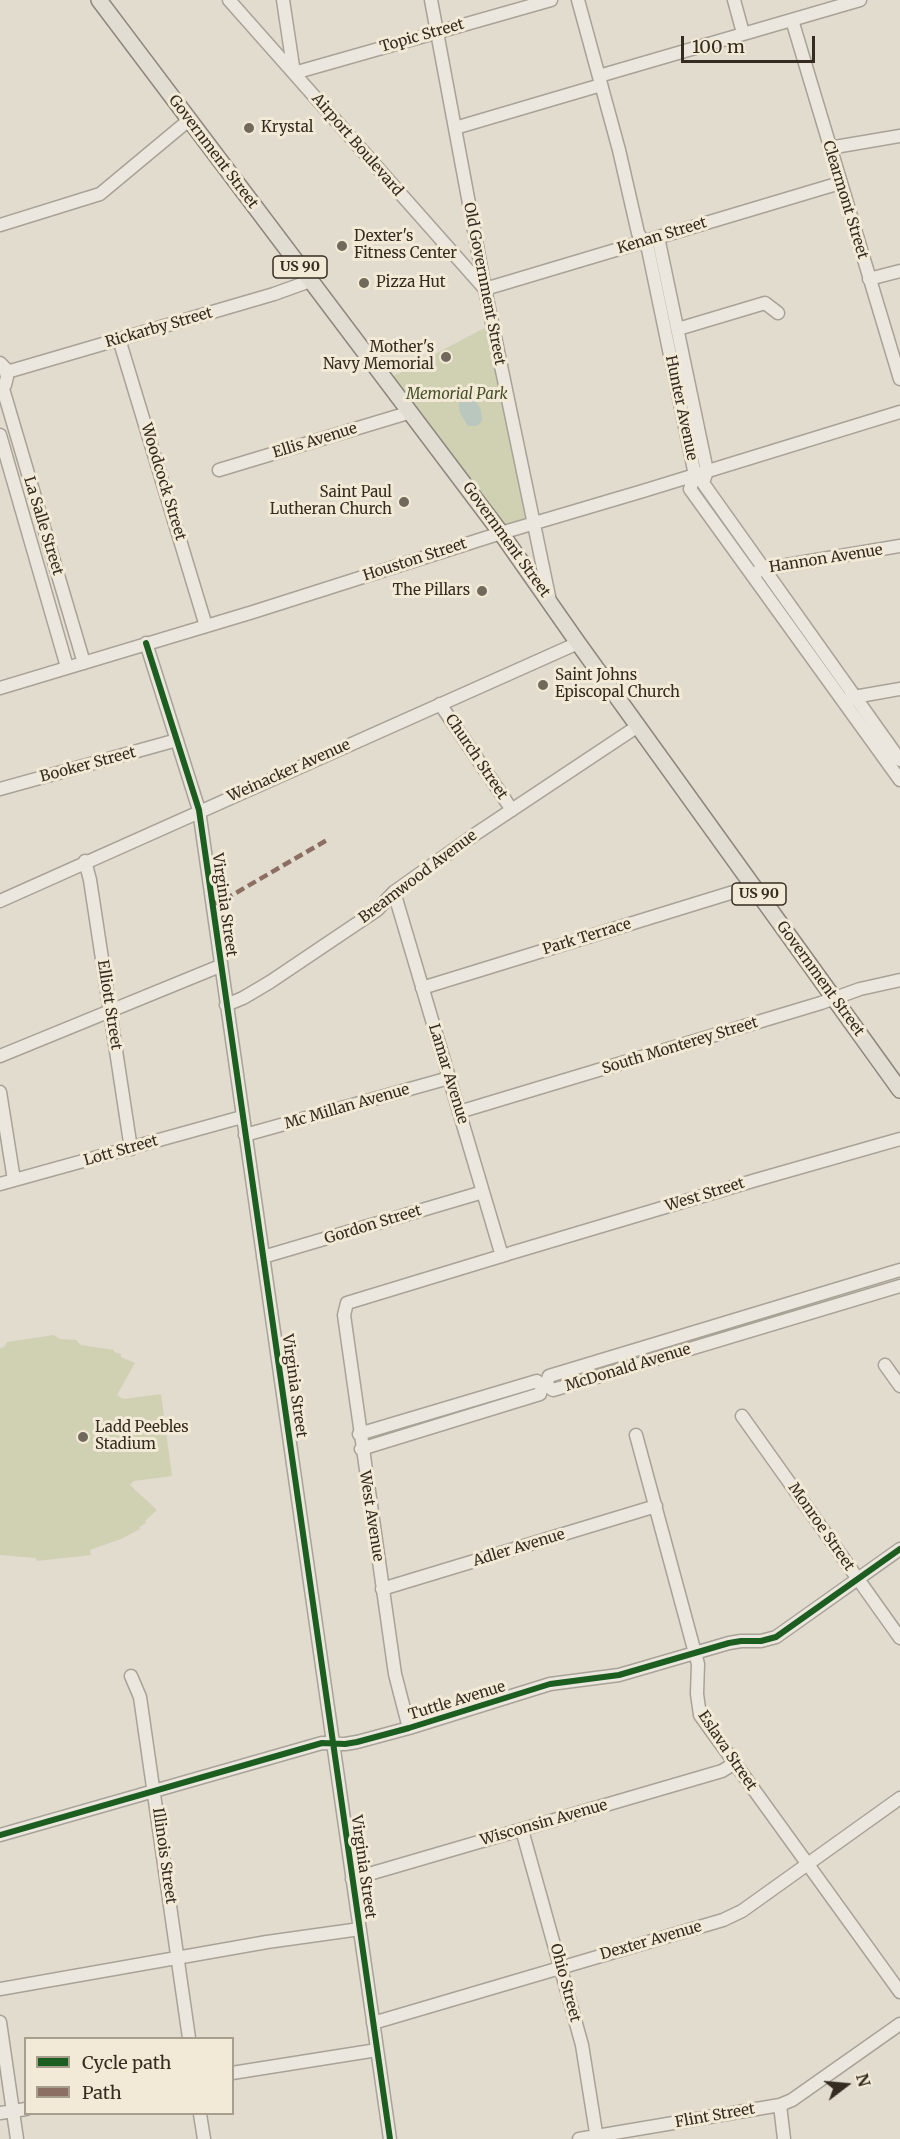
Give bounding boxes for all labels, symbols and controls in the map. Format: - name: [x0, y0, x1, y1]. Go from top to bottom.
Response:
- street label: Topic Street: [378, 15, 466, 57]
- scale bar: [684, 24, 818, 62]
- text: 100 m: [692, 35, 745, 58]
- street label: Airport Boulevard: [308, 90, 406, 200]
- street label: Government Street: [164, 92, 262, 212]
- place label: Krystal: [261, 119, 313, 137]
- marker: Krystal: [242, 121, 256, 135]
- street label: Clearmont Street: [818, 139, 872, 261]
- street label: Old Government Street: [459, 201, 509, 367]
- street label: Kenan Street: [615, 214, 709, 258]
- place label: Dexter's Fitness Center: [354, 228, 457, 263]
- marker: Dexter's Fitness Center: [335, 239, 349, 253]
- road number: US 90: [273, 256, 327, 278]
- place label: Pizza Hut: [376, 274, 446, 292]
- marker: Pizza Hut: [357, 276, 371, 290]
- street label: Rickarby Street: [103, 304, 215, 352]
- place label: Mother's Navy Memorial: [323, 339, 434, 374]
- marker: Mother's Navy Memorial: [439, 350, 453, 364]
- street label: Hunter Avenue: [661, 354, 701, 462]
- park label: Memorial Park: [406, 386, 508, 404]
- street label: Ellis Avenue: [271, 420, 359, 462]
- street label: Woodcock Street: [137, 421, 189, 543]
- street label: La Salle Street: [19, 474, 67, 578]
- street label: Government Street: [458, 479, 554, 601]
- place label: Saint Paul Lutheran Church: [270, 484, 392, 519]
- marker: Saint Paul Lutheran Church: [397, 495, 411, 509]
- street label: Houston Street: [361, 535, 469, 585]
- street label: Hannon Avenue: [768, 541, 884, 577]
- place label: The Pillars: [393, 582, 470, 600]
- marker: The Pillars: [475, 584, 489, 598]
- place label: Saint Johns Episcopal Church: [555, 667, 680, 702]
- marker: Saint Johns Episcopal Church: [536, 678, 550, 692]
- street label: Church Street: [441, 711, 511, 803]
- street label: Weinacker Avenue: [225, 736, 353, 806]
- street label: Booker Street: [38, 744, 138, 786]
- street label: Breamwood Avenue: [356, 827, 480, 927]
- street label: Virginia Street: [208, 852, 240, 958]
- road number: US 90: [732, 883, 786, 905]
- street label: Park Terrace: [541, 915, 633, 959]
- street label: Government Street: [772, 918, 868, 1040]
- street label: Elliott Street: [93, 959, 125, 1051]
- street label: South Monterey Street: [600, 1014, 760, 1078]
- street label: Lamar Avenue: [424, 1022, 472, 1126]
- street label: Mc Millan Avenue: [283, 1081, 411, 1133]
- street label: Lott Street: [82, 1132, 160, 1170]
- street label: West Street: [663, 1174, 747, 1216]
- street label: Gordon Street: [322, 1202, 424, 1248]
- street label: Virginia Street: [278, 1333, 310, 1439]
- street label: McDonald Avenue: [563, 1340, 693, 1396]
- place label: Ladd Peebles Stadium: [95, 1419, 189, 1454]
- marker: Ladd Peebles Stadium: [76, 1430, 90, 1444]
- street label: West Avenue: [355, 1469, 387, 1563]
- street label: Monroe Street: [784, 1480, 858, 1574]
- street label: Adler Avenue: [471, 1526, 567, 1570]
- street label: Tuttle Avenue: [406, 1678, 508, 1724]
- street label: Eslava Street: [694, 1708, 760, 1794]
- street label: Wisconsin Avenue: [478, 1796, 610, 1850]
- street label: Illinois Street: [148, 1807, 180, 1905]
- street label: Virginia Street: [347, 1814, 379, 1920]
- street label: Dexter Avenue: [598, 1918, 704, 1964]
- street label: Ohio Street: [546, 1942, 584, 2024]
- legend: [24, 2037, 234, 2115]
- text: Cycle path: [82, 2051, 171, 2074]
- north arrow: [816, 2055, 876, 2115]
- text: N: [852, 2071, 875, 2089]
- text: Path: [82, 2081, 122, 2104]
- street label: Flint Street: [674, 2100, 756, 2132]

